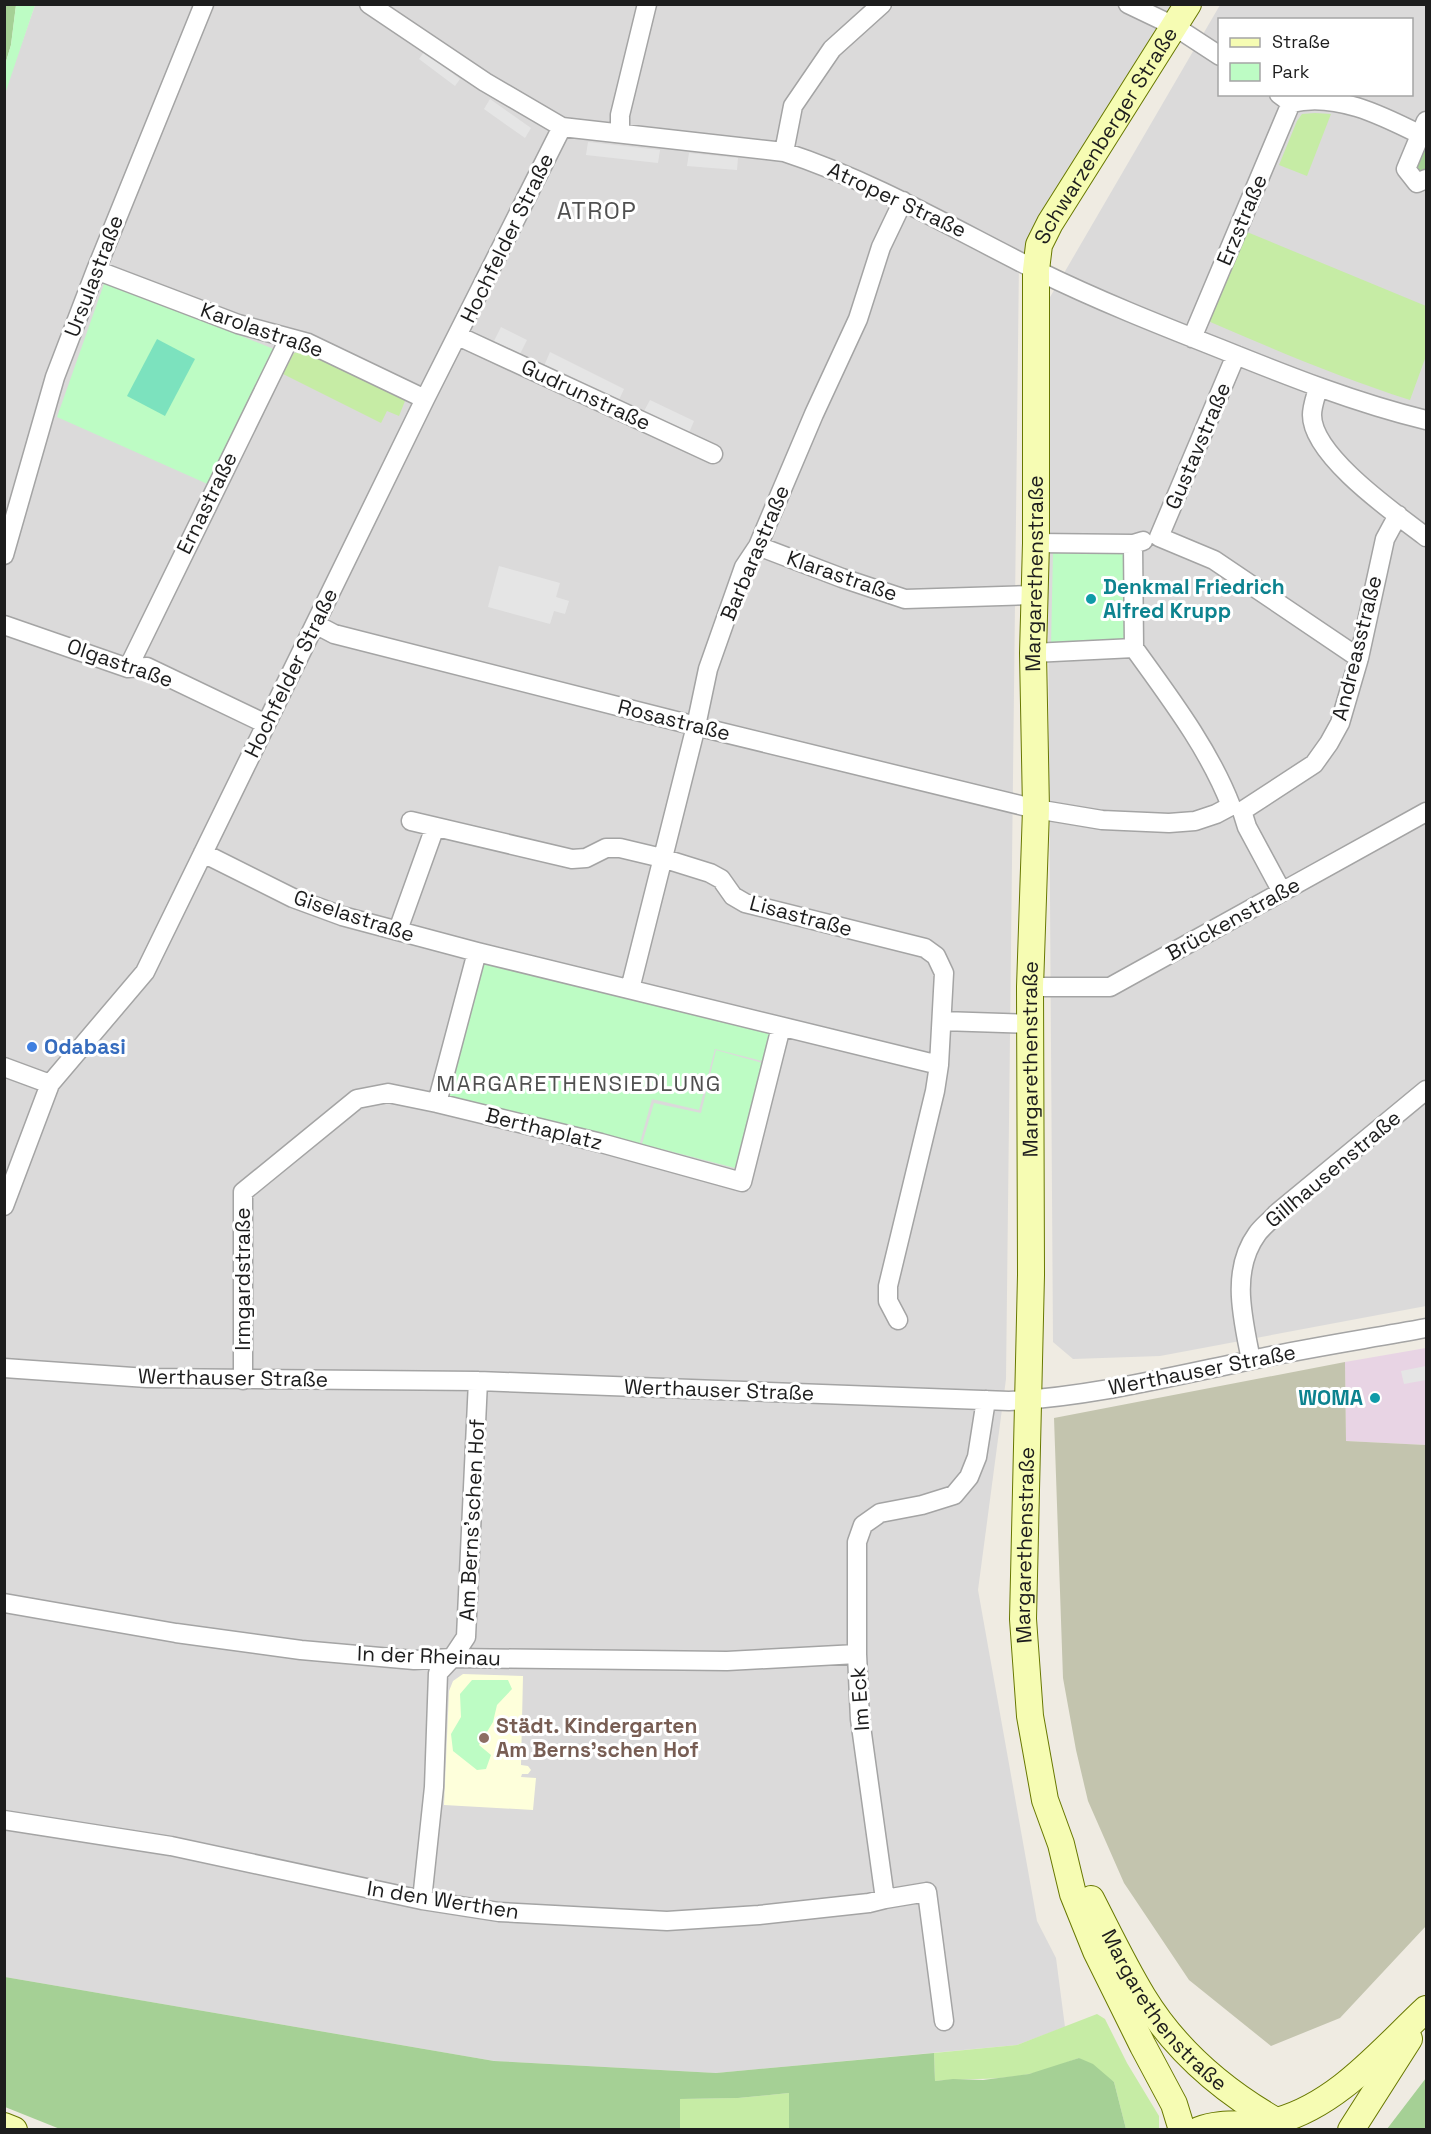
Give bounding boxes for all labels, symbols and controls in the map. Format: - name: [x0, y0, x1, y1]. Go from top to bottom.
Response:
- legend: [1218, 18, 1413, 96]
- street label: Schwarzenberger Straße: [1028, 21, 1183, 248]
- text: Straße: [1272, 30, 1330, 53]
- text: Park: [1272, 60, 1310, 83]
- street label: Hochfelder Straße: [454, 149, 559, 327]
- street label: Atroper Straße: [824, 156, 971, 243]
- street label: Erzstraße: [1210, 170, 1273, 269]
- district label: ATROP: [557, 195, 637, 226]
- street label: Ursulastraße: [58, 211, 129, 341]
- street label: Karolastraße: [197, 296, 327, 363]
- street label: Gudrunstraße: [517, 353, 655, 436]
- street label: Gustavstraße: [1159, 378, 1236, 513]
- street label: Ernastraße: [170, 447, 243, 558]
- street label: Margarethenstraße: [1019, 475, 1049, 672]
- street label: Barbarastraße: [714, 481, 795, 625]
- street label: Klarastraße: [783, 544, 901, 607]
- place label: Denkmal Friedrich Alfred Krupp: [1103, 573, 1285, 624]
- street label: Andreasstraße: [1325, 573, 1388, 723]
- street label: Hochfelder Straße: [238, 584, 343, 762]
- marker: Denkmal Friedrich Alfred Krupp: [1084, 592, 1098, 606]
- street label: Olgastraße: [64, 632, 177, 693]
- street label: Rosastraße: [615, 693, 733, 747]
- street label: Brückenstraße: [1161, 871, 1304, 966]
- street label: Giselastraße: [290, 883, 418, 948]
- street label: Lisastraße: [747, 889, 855, 942]
- street label: Margarethenstraße: [1016, 961, 1044, 1158]
- place label: Odabasi: [44, 1033, 126, 1060]
- marker: Odabasi: [25, 1040, 39, 1054]
- district label: MARGARETHENSIEDLUNG: [436, 1069, 722, 1097]
- street label: Berthaplatz: [483, 1101, 605, 1156]
- street label: Gillhausenstraße: [1259, 1104, 1406, 1233]
- street label: Irmgardstraße: [229, 1207, 256, 1351]
- street label: Werthauser Straße: [1106, 1338, 1298, 1401]
- street label: Werthauser Straße: [138, 1362, 328, 1393]
- street label: Werthauser Straße: [623, 1373, 815, 1406]
- place label: WOMA: [1298, 1384, 1363, 1411]
- marker: WOMA: [1368, 1391, 1382, 1405]
- street label: Am Berns'schen Hof: [453, 1418, 490, 1622]
- street label: Margarethenstraße: [1009, 1447, 1040, 1644]
- street label: In der Rheinau: [357, 1639, 501, 1672]
- street label: Im Eck: [844, 1666, 875, 1732]
- place label: Städt. Kindergarten Am Berns'schen Hof: [496, 1712, 699, 1763]
- marker: Städt. Kindergarten Am Berns'schen Hof: [477, 1731, 491, 1745]
- street label: In den Werthen: [365, 1874, 521, 1925]
- street label: Margarethenstraße: [1096, 1925, 1233, 2097]

